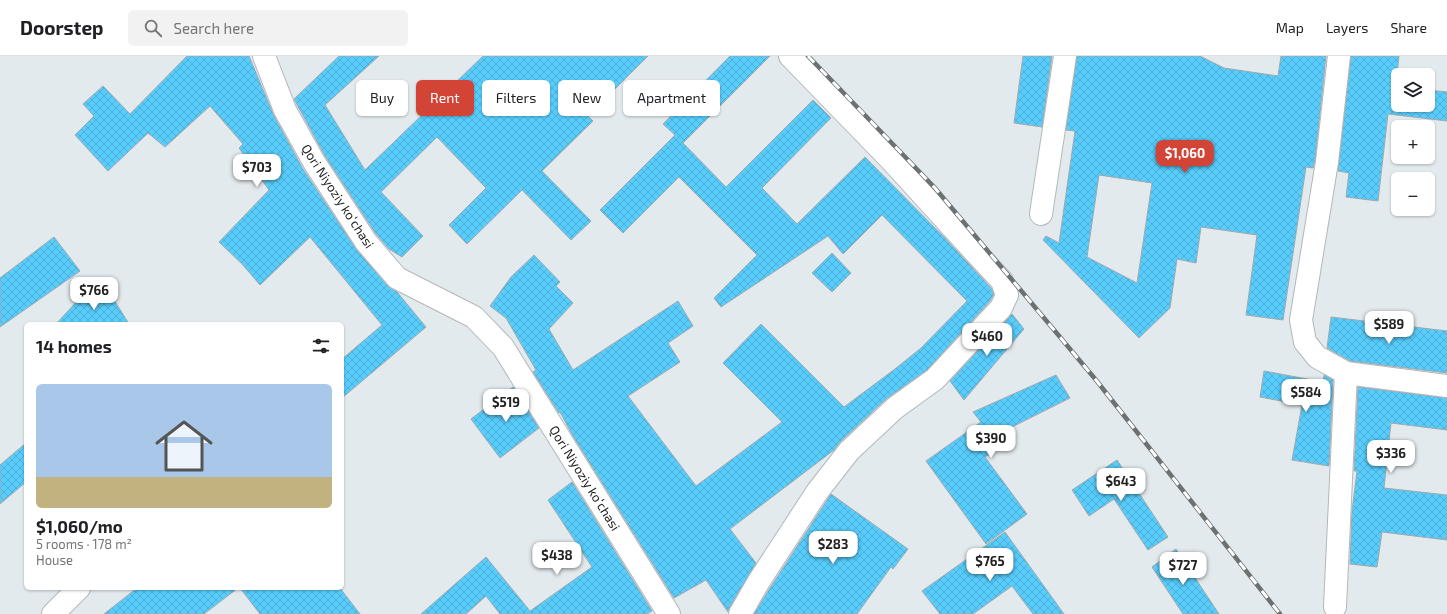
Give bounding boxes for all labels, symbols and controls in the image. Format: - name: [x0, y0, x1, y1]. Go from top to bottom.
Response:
- search box: [128, 10, 408, 46]
- text: Doorstep: [20, 16, 104, 39]
- icon: search: [142, 17, 164, 39]
- text: Search here: [174, 19, 254, 37]
- text: Map: [1276, 19, 1304, 36]
- text: Layers: [1326, 19, 1368, 36]
- text: Share: [1390, 19, 1427, 36]
- map controls: [1391, 68, 1435, 216]
- button: layers: [1391, 68, 1435, 112]
- chip: Buy: [356, 80, 408, 116]
- chip: Rent: [416, 80, 474, 116]
- chip: Filters: [482, 80, 550, 116]
- chip: New: [558, 80, 615, 116]
- chip: Apartment: [623, 80, 720, 116]
- button: +: [1391, 120, 1435, 164]
- pin: $1,060: [1152, 140, 1218, 174]
- street label: Qori Niyoziy koʻchasi: [298, 141, 378, 251]
- text: $1,060: [1165, 145, 1205, 161]
- pin: $703: [233, 154, 281, 188]
- text: $703: [242, 159, 272, 175]
- button: −: [1391, 172, 1435, 216]
- pin: $766: [70, 277, 118, 311]
- text: $766: [79, 282, 109, 298]
- pin: $589: [1365, 311, 1413, 345]
- text: $589: [1374, 316, 1404, 332]
- pin: $460: [963, 323, 1011, 357]
- text: $460: [971, 328, 1003, 344]
- icon: filters: [310, 335, 332, 357]
- text: 14 homes: [36, 336, 112, 356]
- pin: $584: [1282, 379, 1330, 413]
- text: $584: [1290, 384, 1322, 400]
- pin: $519: [482, 389, 530, 423]
- text: $519: [492, 394, 520, 410]
- icon: home: [148, 410, 220, 482]
- street label: Qori Niyoziy koʻchasi: [546, 422, 624, 534]
- pin: $390: [967, 425, 1015, 459]
- text: $390: [976, 430, 1006, 446]
- pin: $336: [1367, 440, 1415, 474]
- text: $336: [1376, 445, 1406, 461]
- pin: $643: [1097, 468, 1145, 502]
- text: $643: [1106, 473, 1136, 489]
- text: $1,060/mo: [36, 516, 123, 536]
- pin: $283: [809, 531, 857, 565]
- text: 5 rooms · 178 m²: [36, 536, 132, 552]
- text: $283: [818, 536, 848, 552]
- pin: $438: [533, 542, 581, 576]
- text: $438: [541, 547, 573, 563]
- pin: $765: [966, 548, 1014, 582]
- text: House: [36, 552, 73, 568]
- pin: $727: [1159, 552, 1207, 586]
- text: $765: [975, 553, 1005, 569]
- text: $727: [1169, 557, 1197, 573]

